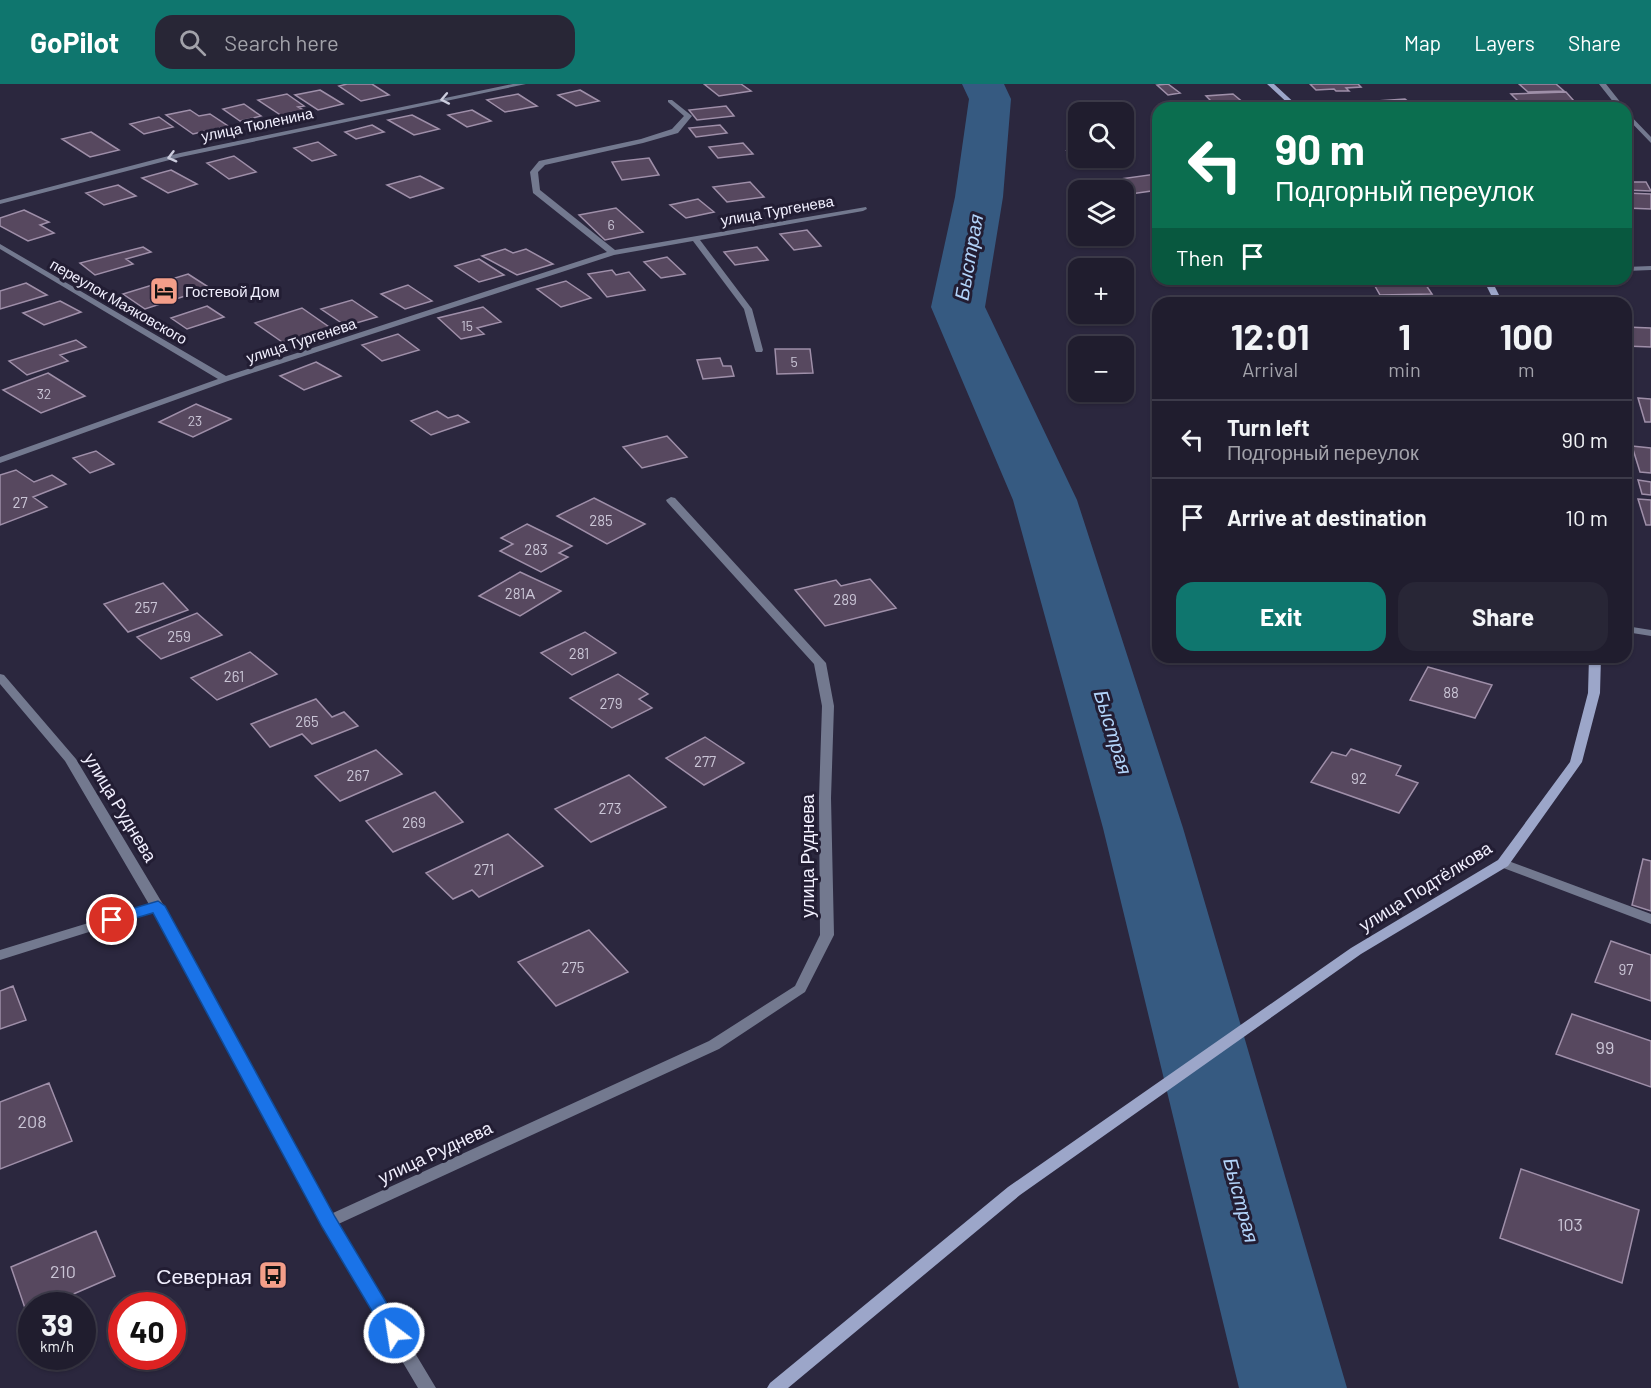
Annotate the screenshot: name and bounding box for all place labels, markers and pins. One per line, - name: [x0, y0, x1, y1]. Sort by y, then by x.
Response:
- hotel icon: Гостевой Дом: [148, 275, 180, 307]
- place label: Гостевой Дом: [185, 282, 280, 300]
- pin: [86, 894, 137, 945]
- bus stop icon: Северная: [257, 1259, 289, 1291]
- place label: Северная: [156, 1263, 252, 1288]

